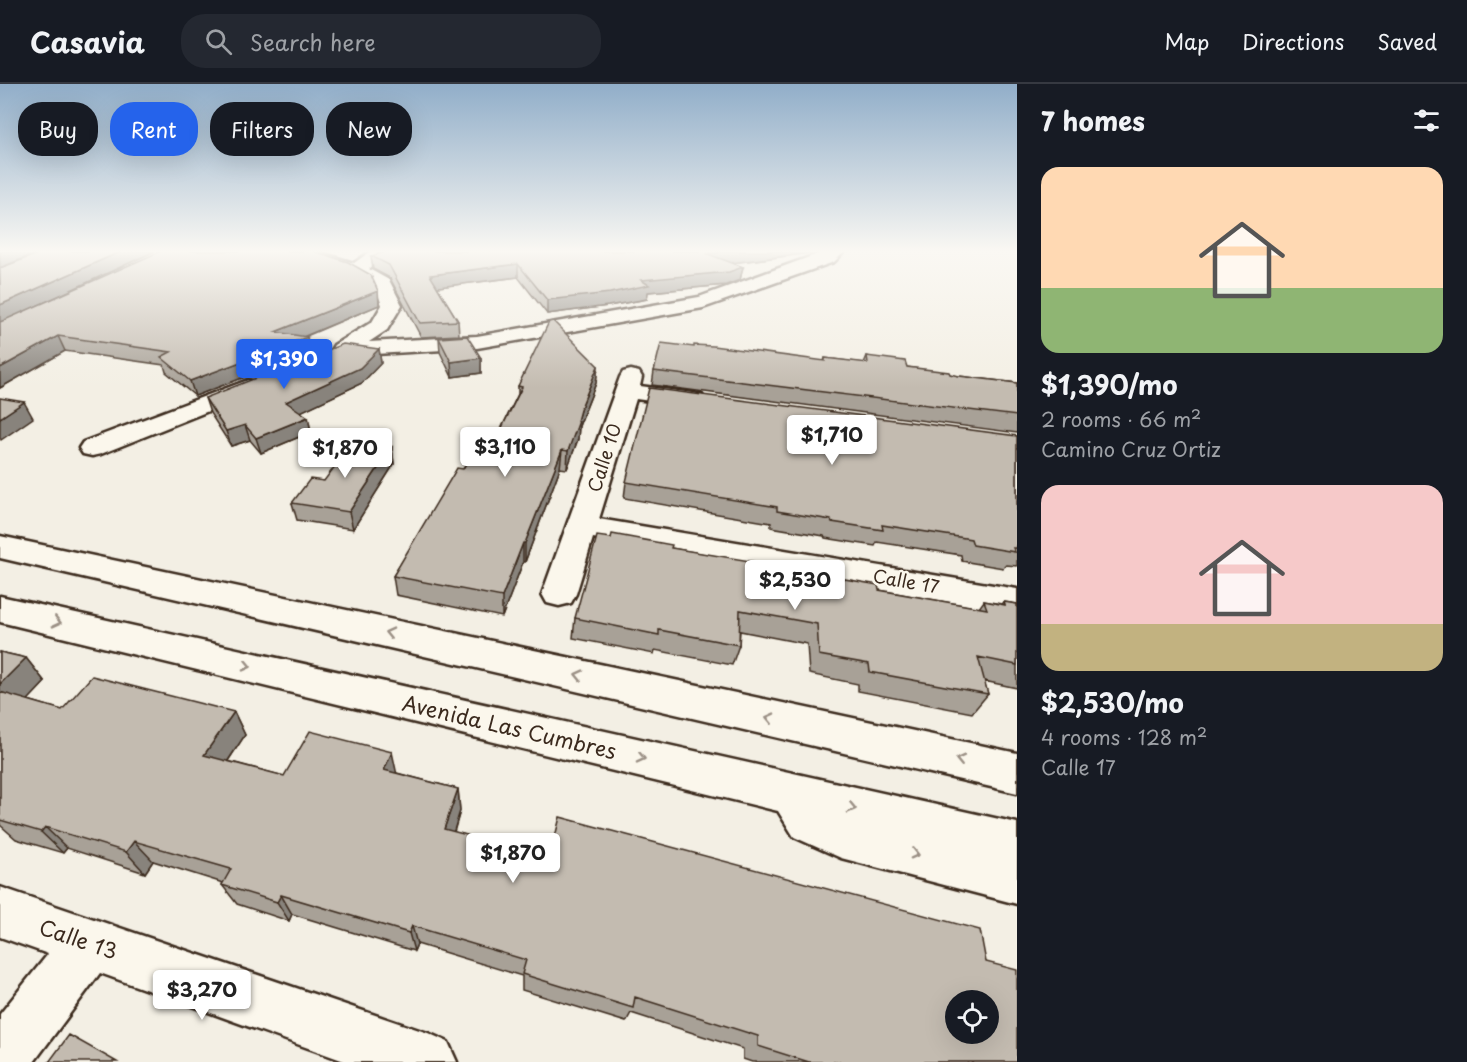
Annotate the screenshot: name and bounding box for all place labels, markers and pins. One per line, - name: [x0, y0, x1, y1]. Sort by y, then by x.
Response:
- pin: $1,390: [235, 339, 333, 390]
- pin: $1,710: [783, 415, 881, 466]
- pin: $3,110: [456, 427, 554, 478]
- pin: $1,870: [296, 428, 394, 479]
- pin: $2,530: [746, 560, 844, 611]
- pin: $1,870: [464, 833, 562, 884]
- pin: $3,270: [153, 970, 251, 1021]

